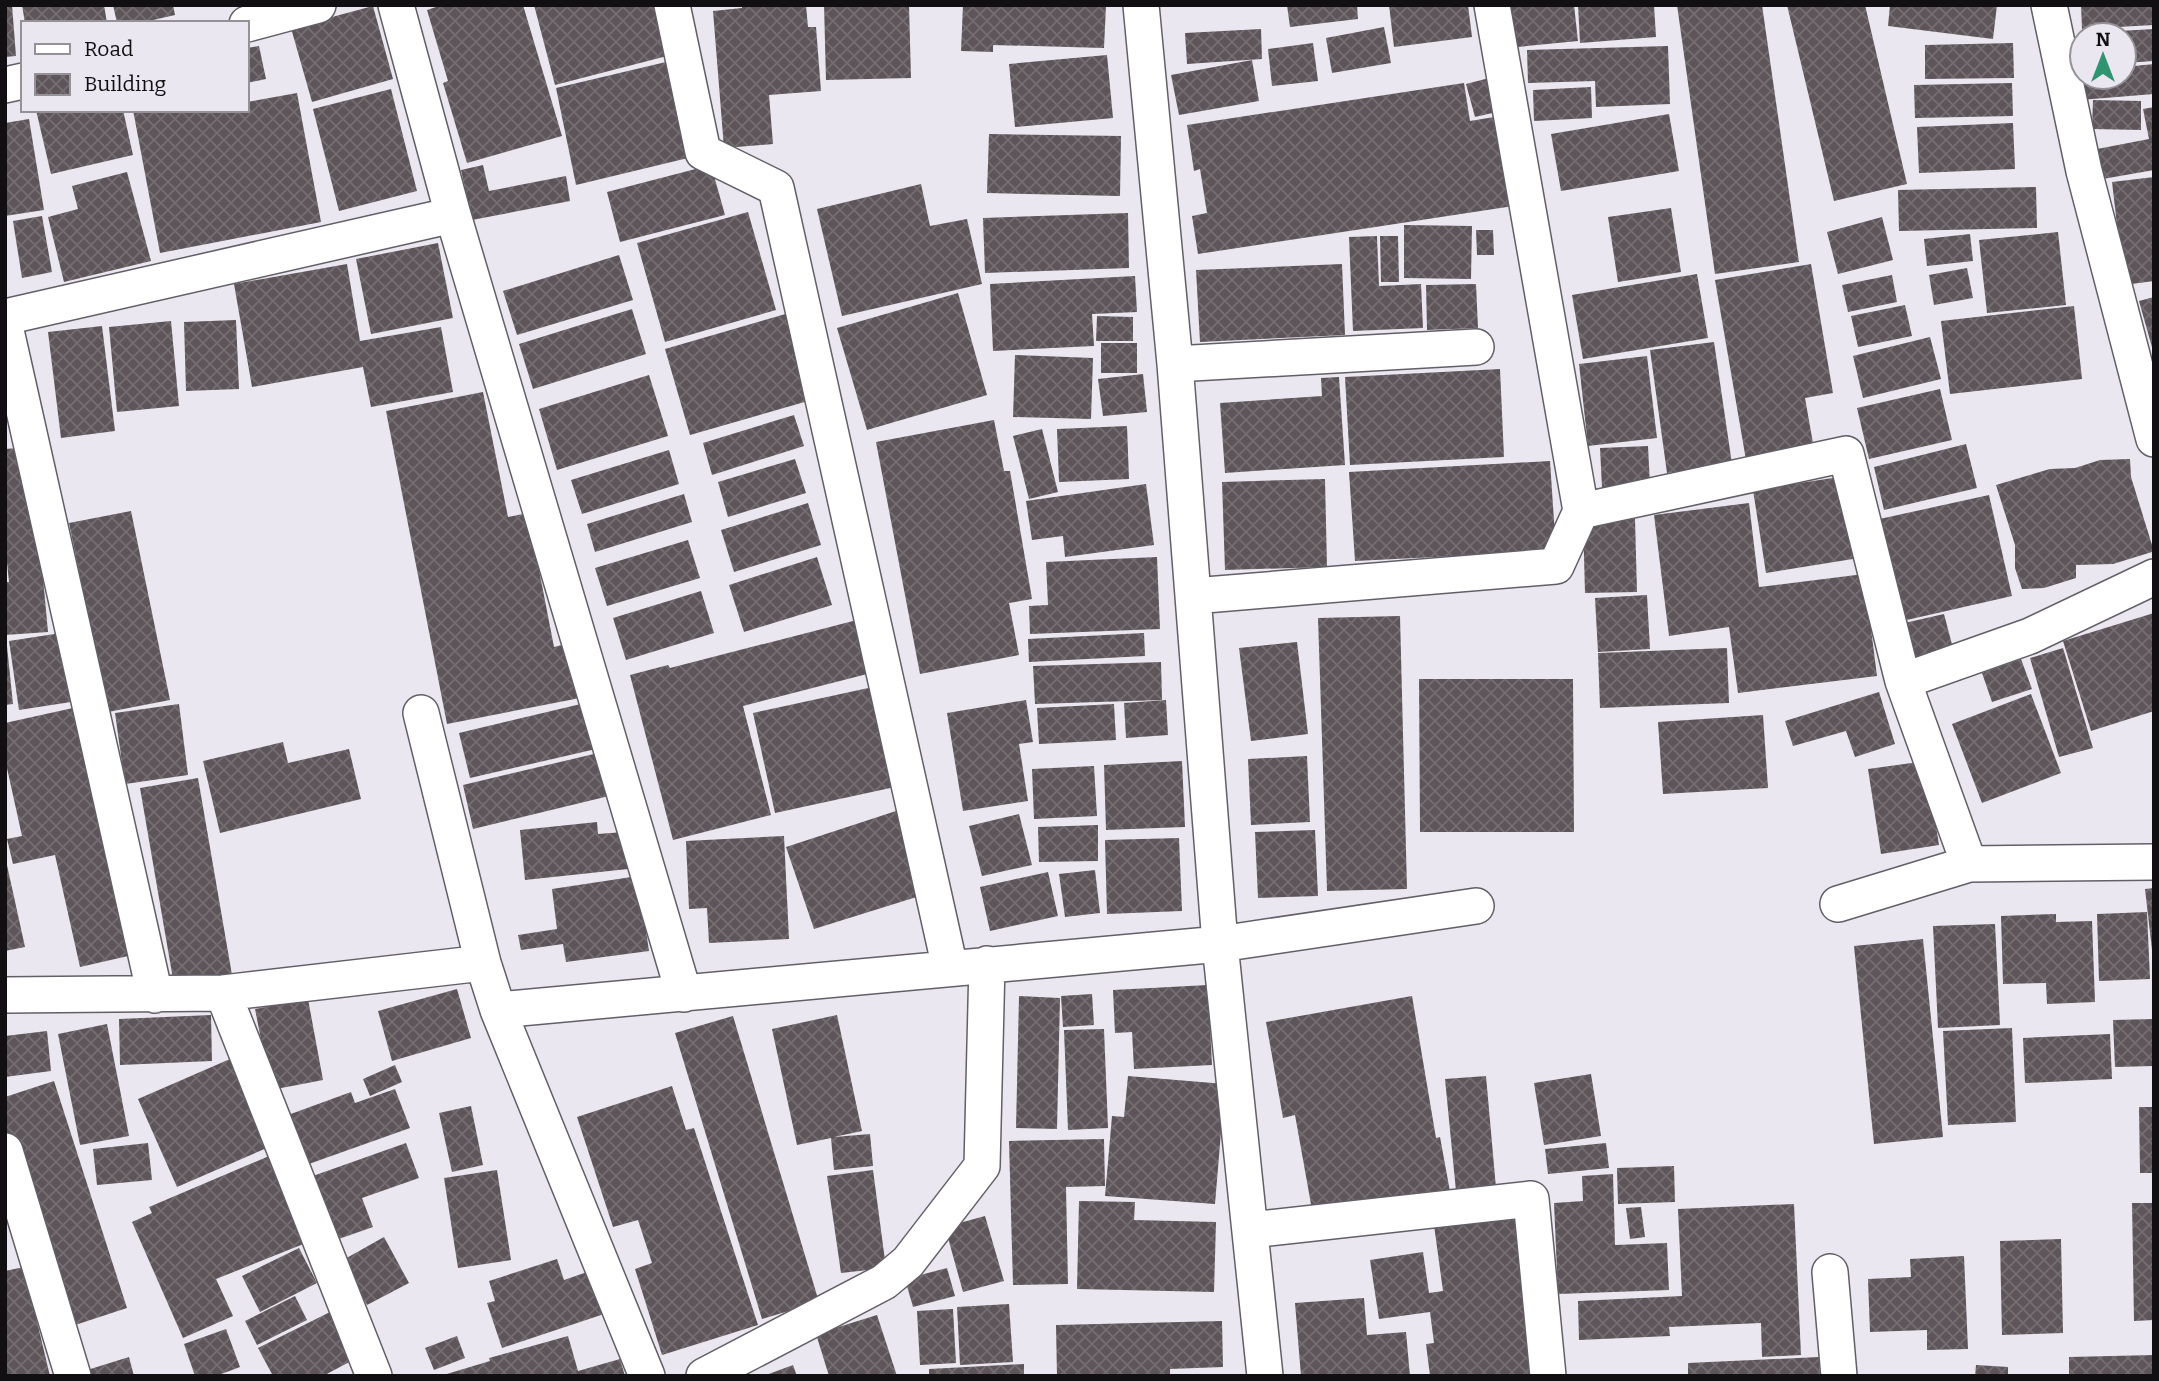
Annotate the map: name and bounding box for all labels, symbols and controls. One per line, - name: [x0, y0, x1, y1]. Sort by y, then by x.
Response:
- legend: [21, 21, 248, 112]
- north arrow: [2068, 21, 2138, 91]
- text: N: [2096, 28, 2111, 51]
- text: Road: [84, 36, 133, 62]
- text: Building: [84, 71, 167, 97]

